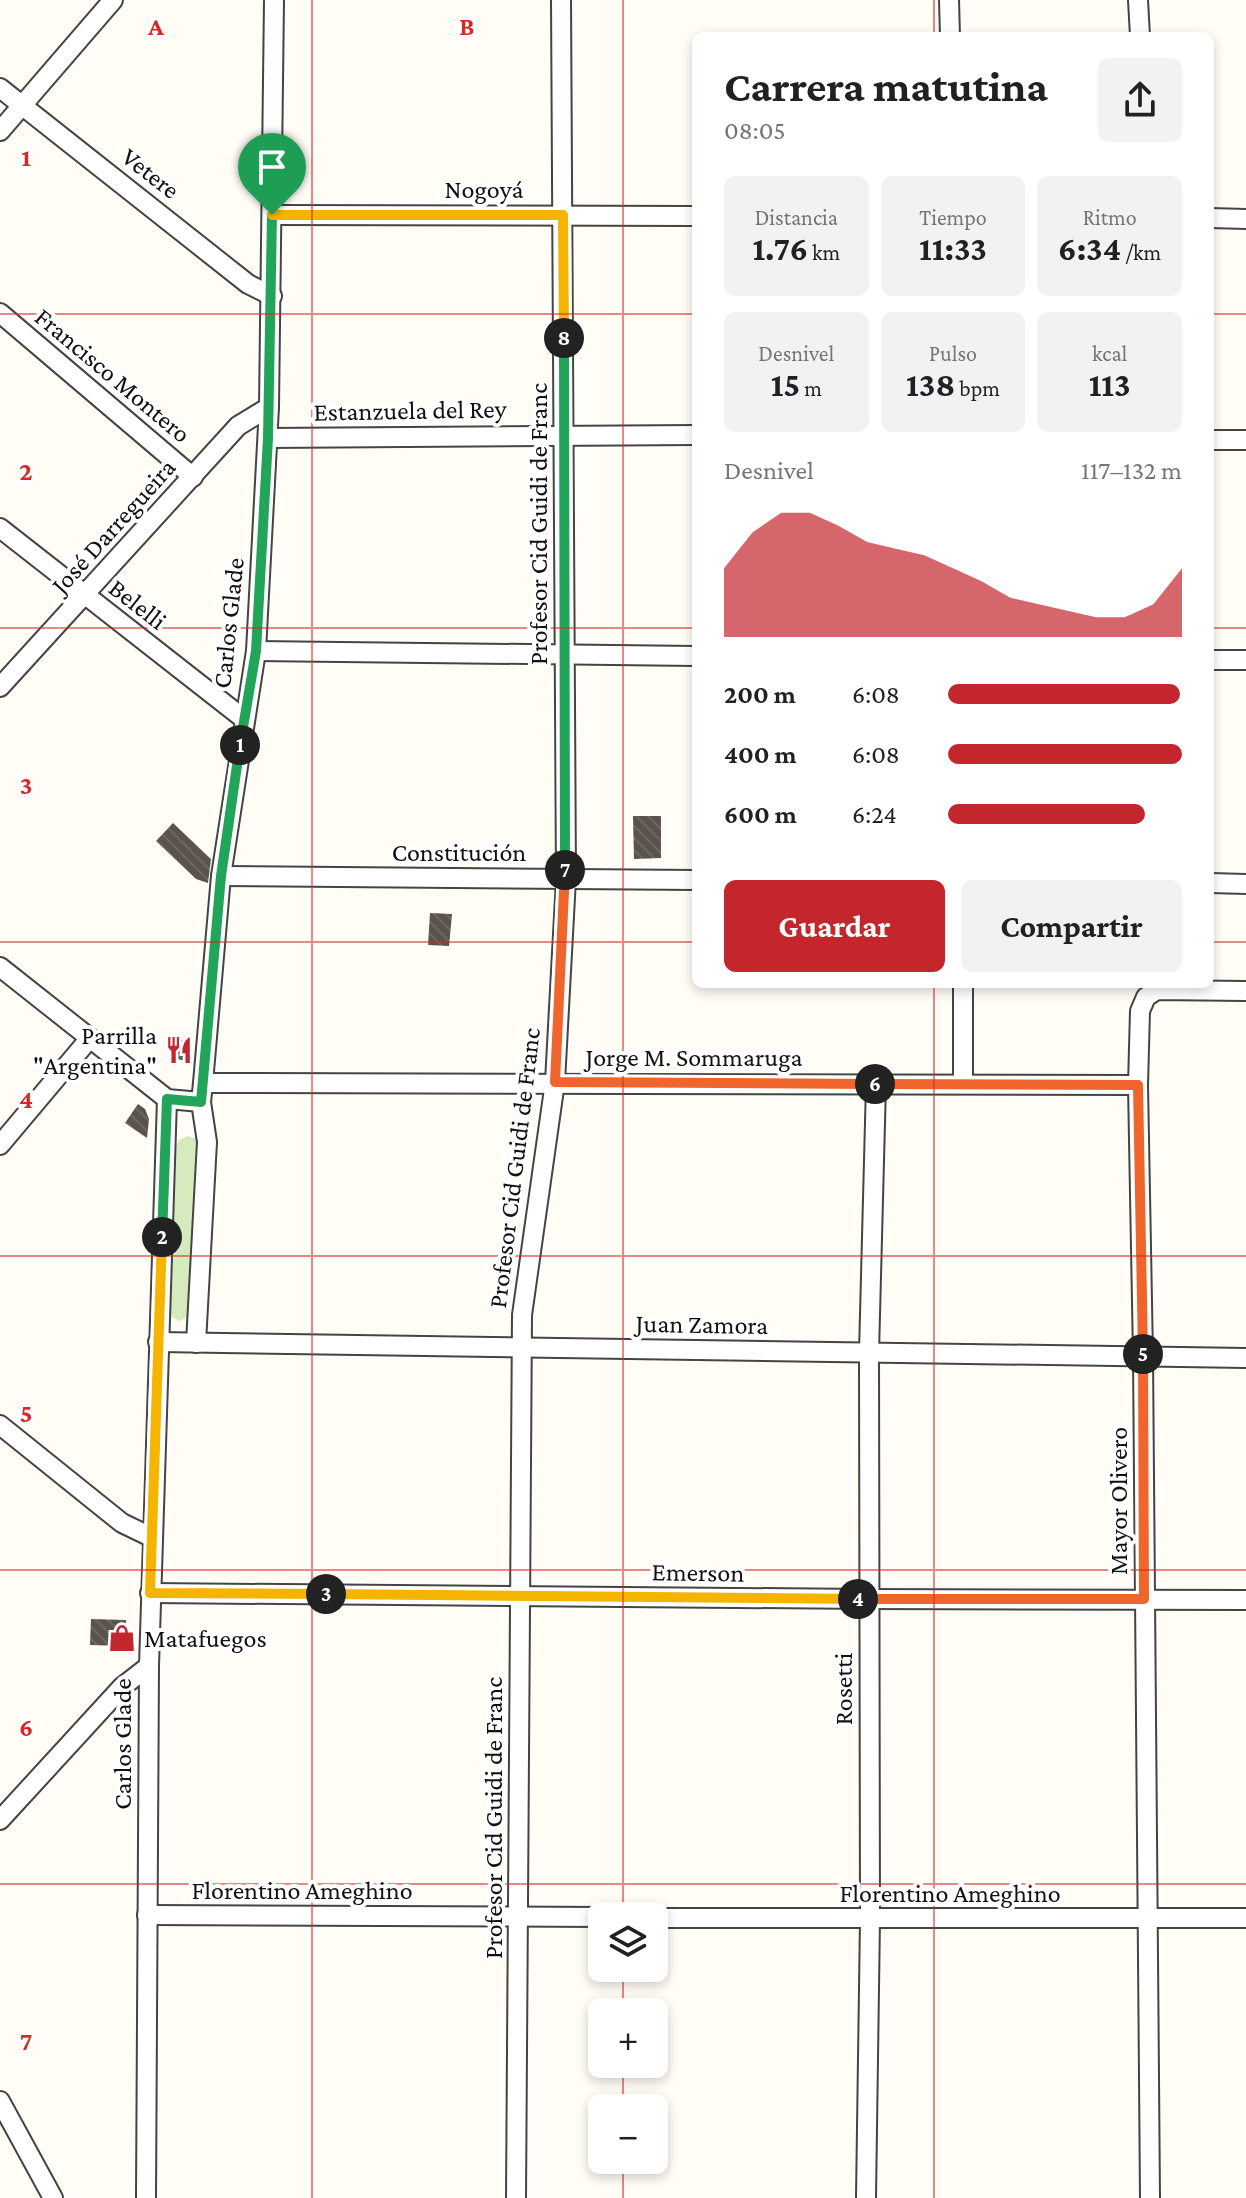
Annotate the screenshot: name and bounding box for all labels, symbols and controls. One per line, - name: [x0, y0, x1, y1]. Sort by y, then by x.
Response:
- text: A: [147, 12, 164, 41]
- text: B: [459, 12, 475, 41]
- button: share: [1098, 58, 1182, 142]
- text: Carrera matutina: [724, 62, 1048, 110]
- text: 08:05: [724, 116, 786, 145]
- pin: [238, 133, 306, 215]
- street label: Vetere: [116, 142, 185, 205]
- text: 1: [21, 143, 31, 172]
- icon: arrive: [250, 145, 294, 189]
- street label: Nogoyá: [445, 175, 523, 204]
- text: Distancia: [755, 205, 838, 230]
- text: Tiempo: [919, 205, 987, 230]
- text: Ritmo: [1083, 205, 1137, 230]
- text: 1.76: [752, 230, 808, 267]
- text: 11:33: [919, 230, 987, 267]
- text: 6:34: [1058, 230, 1121, 267]
- text: km: [808, 240, 840, 265]
- text: /km: [1121, 240, 1161, 265]
- street label: Francisco Montero: [29, 302, 196, 449]
- pin: 8: [544, 318, 584, 358]
- text: 8: [558, 325, 570, 350]
- text: Desnivel: [758, 341, 834, 366]
- text: Pulso: [929, 341, 977, 366]
- text: kcal: [1092, 341, 1127, 366]
- text: 15: [771, 366, 800, 403]
- text: 138: [906, 366, 955, 403]
- text: 113: [1089, 366, 1131, 403]
- text: m: [800, 376, 822, 401]
- text: bpm: [955, 376, 1000, 401]
- street label: Profesor Cid Guidi de Franc: [524, 383, 553, 665]
- street label: Estanzuela del Rey: [313, 394, 508, 427]
- street label: José Darregueira: [44, 453, 181, 601]
- text: Desnivel: [724, 456, 814, 485]
- text: 117–132 m: [1081, 456, 1182, 485]
- text: 2: [19, 457, 33, 486]
- street label: Carlos Glade: [207, 556, 250, 690]
- street label: Belelli: [103, 573, 172, 636]
- text: 200 m: [724, 680, 796, 709]
- text: 6:08: [852, 680, 900, 709]
- pin: 1: [220, 725, 260, 765]
- text: 1: [236, 732, 244, 757]
- text: 400 m: [724, 740, 797, 769]
- text: 6:08: [852, 740, 900, 769]
- text: 3: [20, 771, 32, 800]
- text: 600 m: [724, 800, 797, 829]
- text: 6:24: [852, 800, 897, 829]
- street label: Constitución: [392, 838, 526, 867]
- pin: 7: [545, 850, 585, 890]
- text: 7: [560, 857, 570, 882]
- button: Guardar: [724, 880, 945, 972]
- button: Compartir: [961, 880, 1182, 972]
- place label: Parrilla "Argentina": [33, 1021, 157, 1080]
- street label: Profesor Cid Guidi de Franc: [483, 1026, 546, 1310]
- restaurant icon: Parrilla "Argentina": [164, 1035, 194, 1065]
- street label: Jorge M. Sommaruga: [584, 1043, 802, 1072]
- pin: 6: [855, 1064, 895, 1104]
- text: 6: [869, 1071, 881, 1096]
- text: 4: [19, 1085, 33, 1114]
- pin: 2: [142, 1217, 182, 1257]
- text: 2: [156, 1224, 168, 1249]
- street label: Juan Zamora: [633, 1309, 769, 1340]
- pin: 5: [1123, 1334, 1163, 1374]
- text: 5: [1138, 1341, 1148, 1366]
- text: 5: [20, 1399, 32, 1428]
- street label: Mayor Olivero: [1104, 1427, 1133, 1575]
- street label: Emerson: [651, 1557, 745, 1588]
- pin: 3: [306, 1574, 346, 1614]
- pin: 4: [838, 1579, 878, 1619]
- text: 3: [321, 1581, 331, 1606]
- text: 4: [852, 1586, 864, 1611]
- shop icon: Matafuegos: [107, 1623, 137, 1653]
- place label: Matafuegos: [144, 1624, 267, 1653]
- street label: Rosetti: [829, 1652, 858, 1725]
- street label: Profesor Cid Guidi de Franc: [479, 1677, 508, 1959]
- street label: Carlos Glade: [108, 1678, 137, 1810]
- text: 6: [19, 1713, 33, 1742]
- street label: Florentino Ameghino: [191, 1876, 413, 1905]
- street label: Florentino Ameghino: [839, 1879, 1061, 1908]
- map controls: [588, 1902, 668, 2174]
- button: layers: [588, 1902, 668, 1982]
- button: +: [588, 1998, 668, 2078]
- text: 7: [20, 2027, 32, 2056]
- button: −: [588, 2094, 668, 2174]

